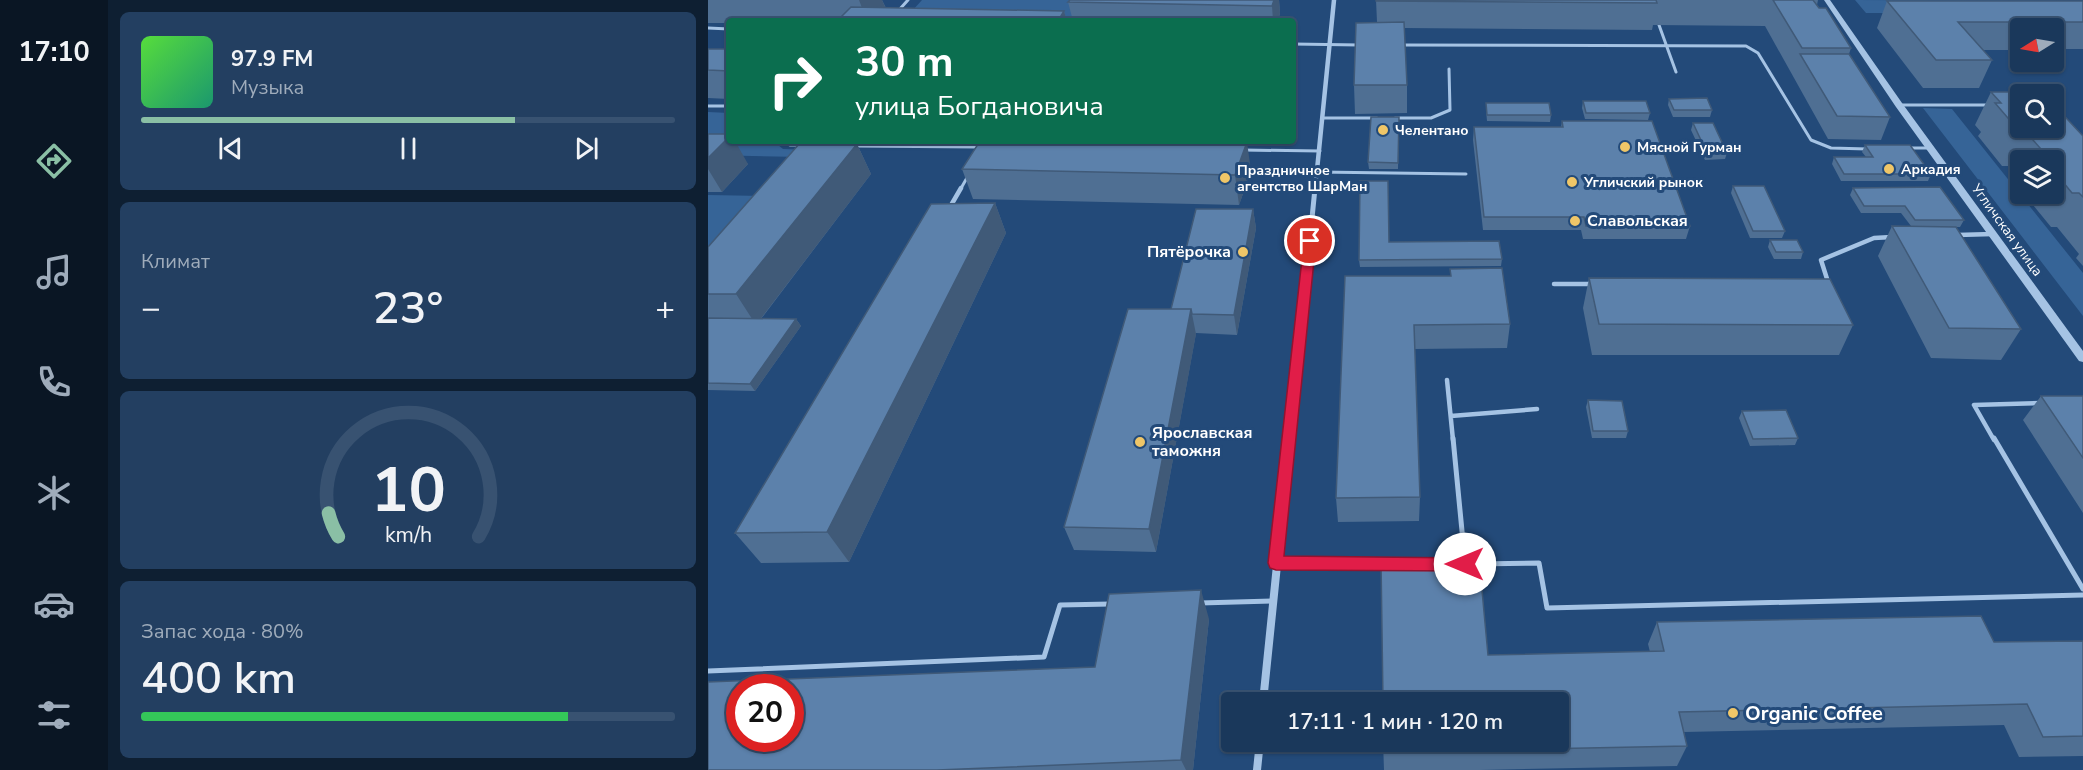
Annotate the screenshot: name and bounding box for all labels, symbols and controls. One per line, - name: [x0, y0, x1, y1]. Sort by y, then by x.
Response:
- north arrow: [2010, 18, 2064, 72]
- map controls: [2010, 18, 2064, 204]
- text: 17:10: [18, 34, 90, 71]
- text: 30 m: [855, 34, 954, 91]
- icon: right: [756, 42, 834, 120]
- text: 97.9 FM: [231, 44, 313, 74]
- text: Музыка: [231, 74, 304, 101]
- button: search: [2010, 84, 2064, 138]
- text: улица Богдановича: [855, 88, 1104, 125]
- place label: Челентано: [1395, 121, 1468, 140]
- marker: Челентано: [1376, 123, 1390, 137]
- icon: previous: [214, 132, 247, 165]
- icon: pause: [392, 132, 425, 165]
- icon: next: [570, 132, 603, 165]
- place label: Мясной Гурман: [1637, 138, 1742, 157]
- icon: directions: [33, 140, 75, 182]
- marker: Мясной Гурман: [1618, 140, 1632, 154]
- button: layers: [2010, 150, 2064, 204]
- place label: Аркадия: [1901, 160, 1961, 179]
- place label: Праздничное агентство ШарМан: [1237, 161, 1367, 196]
- marker: Аркадия: [1882, 162, 1896, 176]
- marker: Праздничное агентство ШарМан: [1218, 171, 1232, 185]
- place label: Угличский рынок: [1583, 173, 1703, 192]
- marker: Угличский рынок: [1565, 175, 1579, 189]
- street label: Угличская улица: [1966, 179, 2047, 280]
- place label: Славольская: [1587, 210, 1688, 232]
- marker: Славольская: [1568, 214, 1582, 228]
- pin: [1284, 215, 1335, 266]
- icon: arrive: [1293, 224, 1326, 257]
- place label: Пятёрочка: [1147, 241, 1231, 263]
- marker: Пятёрочка: [1236, 245, 1250, 259]
- text: Климат: [141, 248, 210, 275]
- icon: music: [33, 251, 75, 293]
- text: 23°: [373, 278, 443, 339]
- text: −: [141, 286, 161, 331]
- text: +: [655, 286, 675, 331]
- icon: phone: [33, 361, 75, 403]
- place label: Ярославская таможня: [1152, 422, 1252, 462]
- marker: Ярославская таможня: [1133, 435, 1147, 449]
- text: 10: [371, 448, 445, 533]
- icon: climate: [33, 472, 75, 514]
- text: km/h: [384, 520, 432, 550]
- position arrow: [1433, 532, 1497, 596]
- icon: car: [33, 583, 75, 625]
- text: Запас хода · 80%: [141, 618, 304, 645]
- text: 400 km: [141, 648, 296, 709]
- speed limit sign: 20: [726, 674, 804, 752]
- icon: filters: [33, 694, 75, 736]
- place label: Organic Coffee: [1745, 700, 1883, 727]
- marker: Organic Coffee: [1726, 706, 1740, 720]
- text: 17:11 · 1 мин · 120 m: [1287, 707, 1503, 737]

